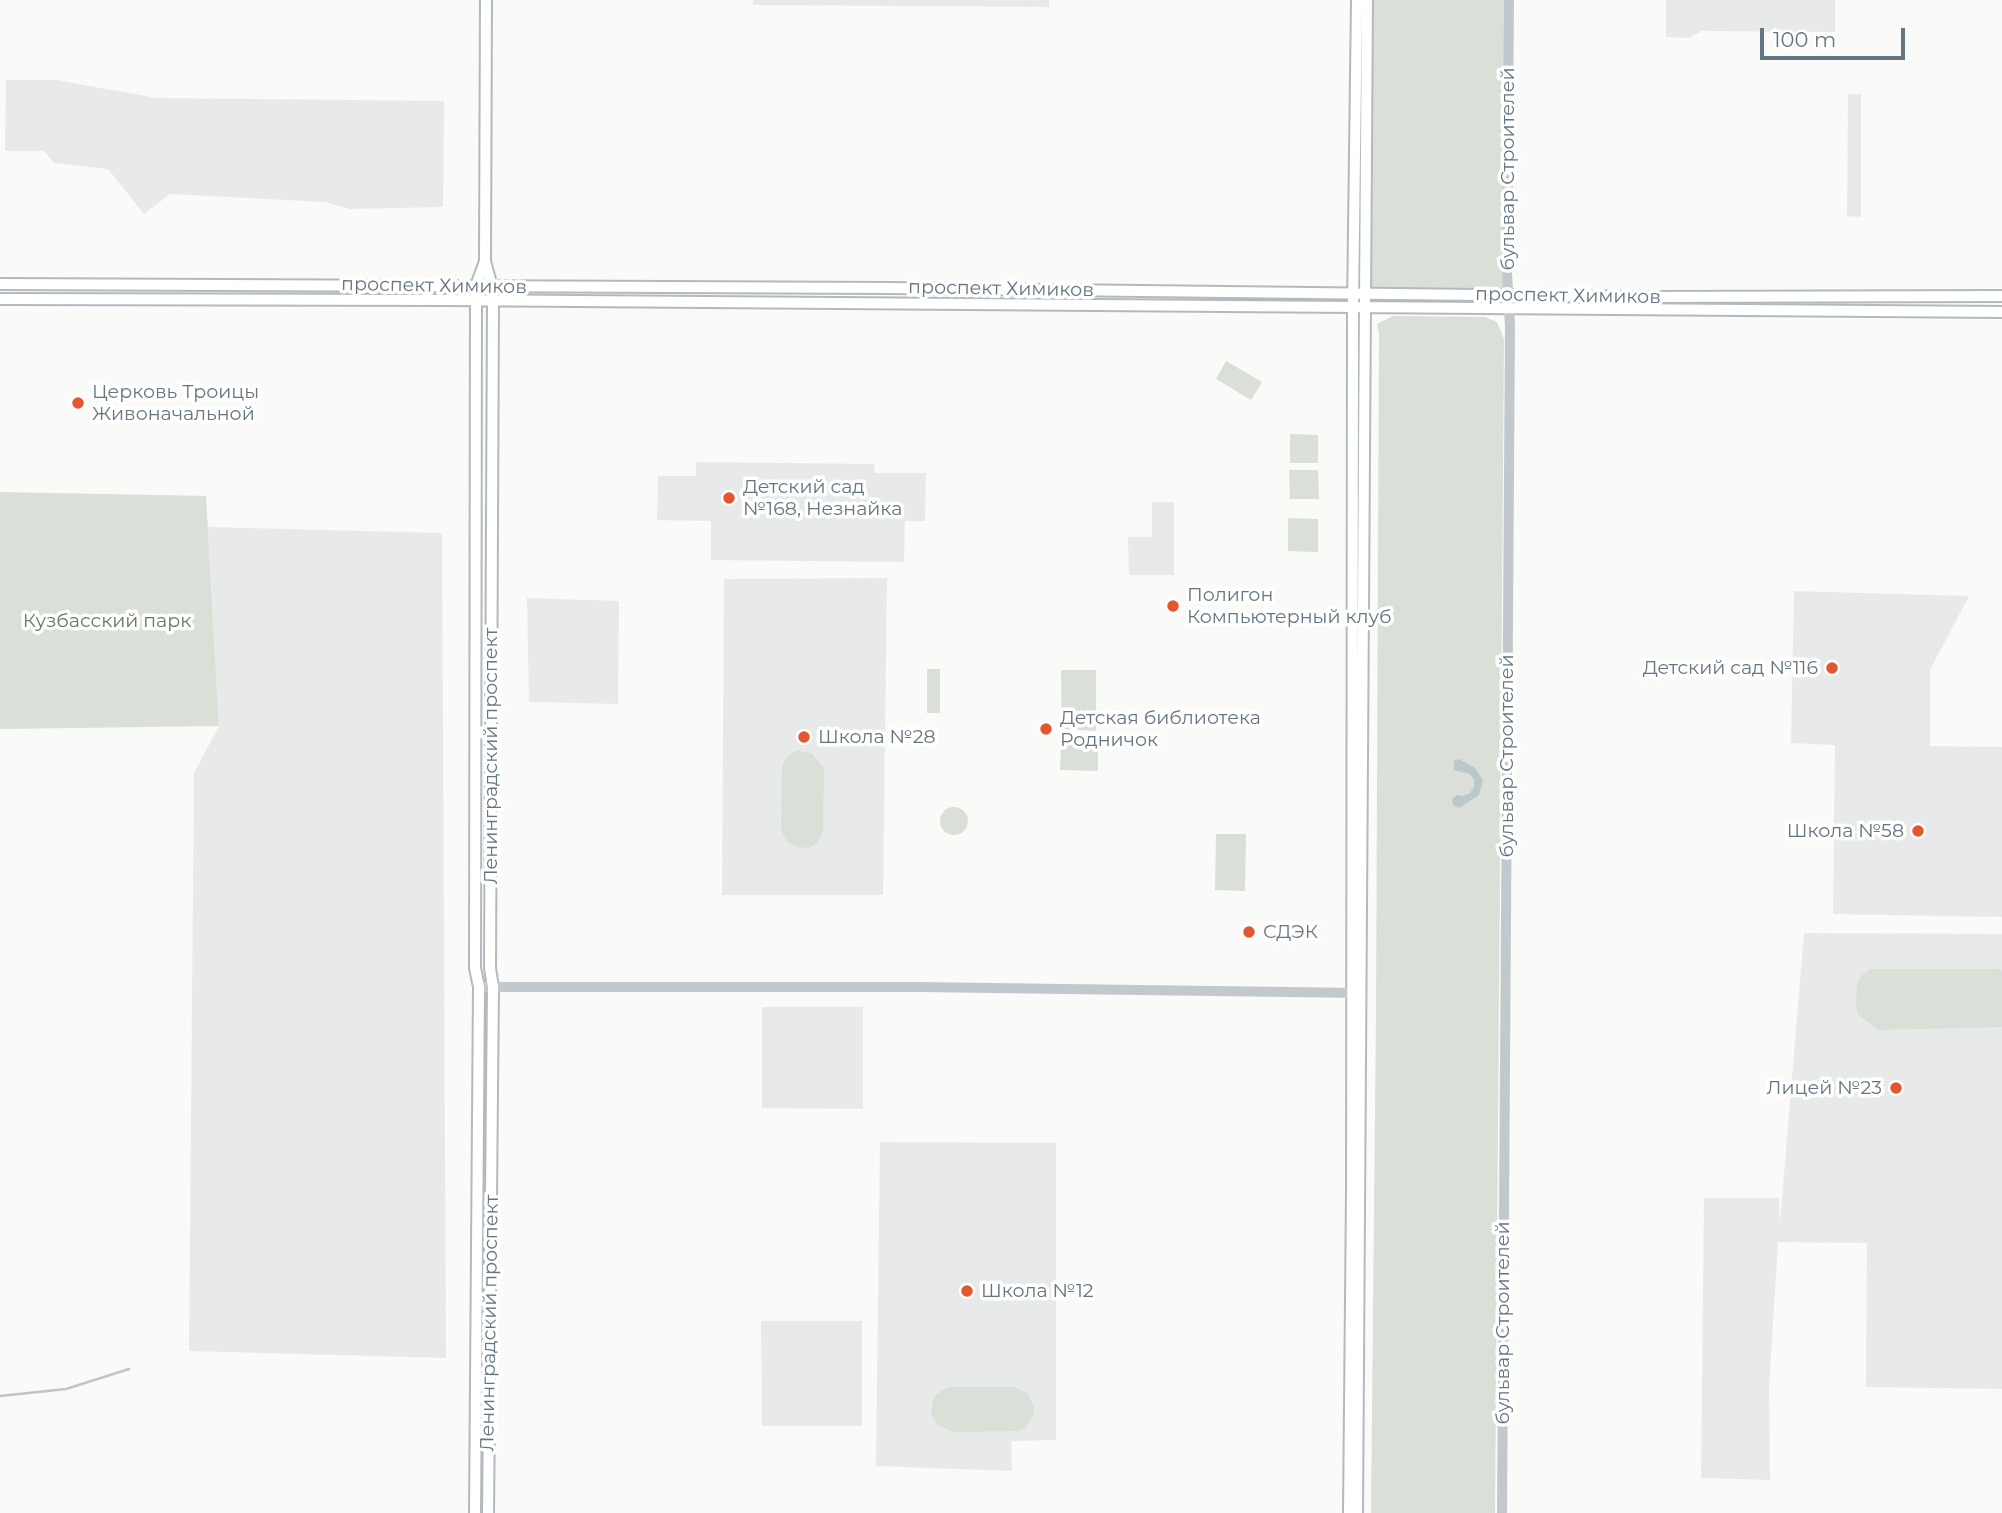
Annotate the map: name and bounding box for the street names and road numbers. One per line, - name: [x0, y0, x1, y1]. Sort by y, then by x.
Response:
- street label: бульвар Строителей: [1497, 67, 1519, 271]
- street label: проспект Химиков: [341, 273, 527, 299]
- street label: проспект Химиков: [908, 276, 1094, 302]
- street label: проспект Химиков: [1475, 283, 1661, 309]
- street label: Ленинградский проспект: [480, 628, 502, 884]
- street label: бульвар Строителей: [1496, 654, 1518, 858]
- street label: Ленинградский проспект: [476, 1194, 504, 1452]
- street label: бульвар Строителей: [1492, 1221, 1514, 1425]

